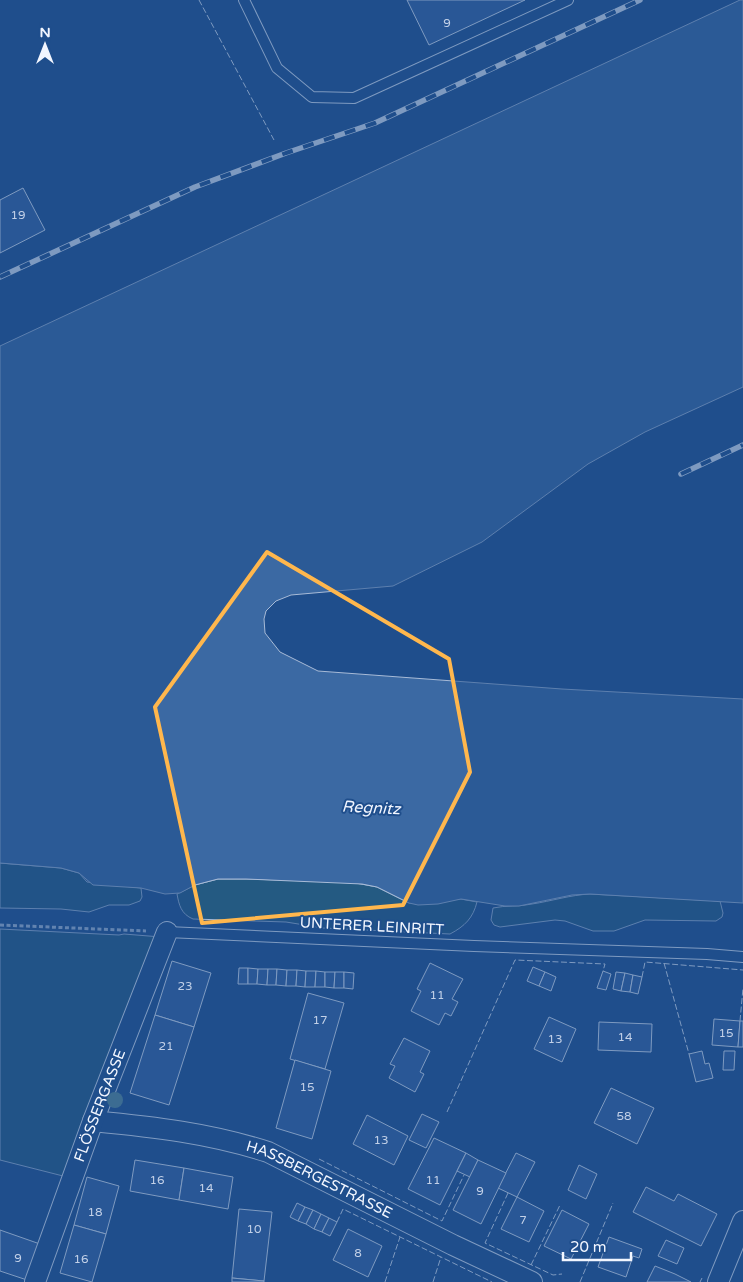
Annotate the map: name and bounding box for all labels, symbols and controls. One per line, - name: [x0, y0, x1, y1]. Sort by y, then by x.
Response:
- house number: 9: [443, 16, 451, 30]
- north arrow: [20, 20, 70, 70]
- text: N: [39, 24, 51, 41]
- house number: 19: [10, 208, 26, 222]
- water label: Regnitz: [341, 796, 403, 820]
- street label: UNTERER LEINRITT: [299, 913, 445, 939]
- house number: 23: [177, 979, 193, 993]
- house number: 11: [429, 988, 445, 1002]
- house number: 17: [312, 1013, 328, 1027]
- house number: 15: [718, 1026, 734, 1040]
- house number: 14: [617, 1030, 633, 1044]
- house number: 13: [547, 1032, 563, 1046]
- house number: 21: [158, 1039, 174, 1053]
- street label: FLÖSSERGASSE: [70, 1046, 129, 1164]
- house number: 15: [299, 1080, 315, 1094]
- house number: 58: [616, 1109, 632, 1123]
- house number: 13: [373, 1133, 389, 1147]
- street label: HASSBERGESTRASSE: [244, 1137, 395, 1222]
- house number: 16: [149, 1173, 165, 1187]
- house number: 11: [425, 1173, 441, 1187]
- house number: 14: [198, 1181, 214, 1195]
- house number: 9: [476, 1184, 484, 1198]
- house number: 18: [87, 1205, 103, 1219]
- house number: 7: [519, 1213, 527, 1227]
- house number: 10: [246, 1222, 262, 1236]
- scale bar: [563, 1230, 630, 1262]
- text: 20 m: [570, 1238, 607, 1256]
- house number: 8: [354, 1246, 362, 1260]
- house number: 9: [14, 1251, 22, 1265]
- house number: 16: [73, 1252, 89, 1266]

